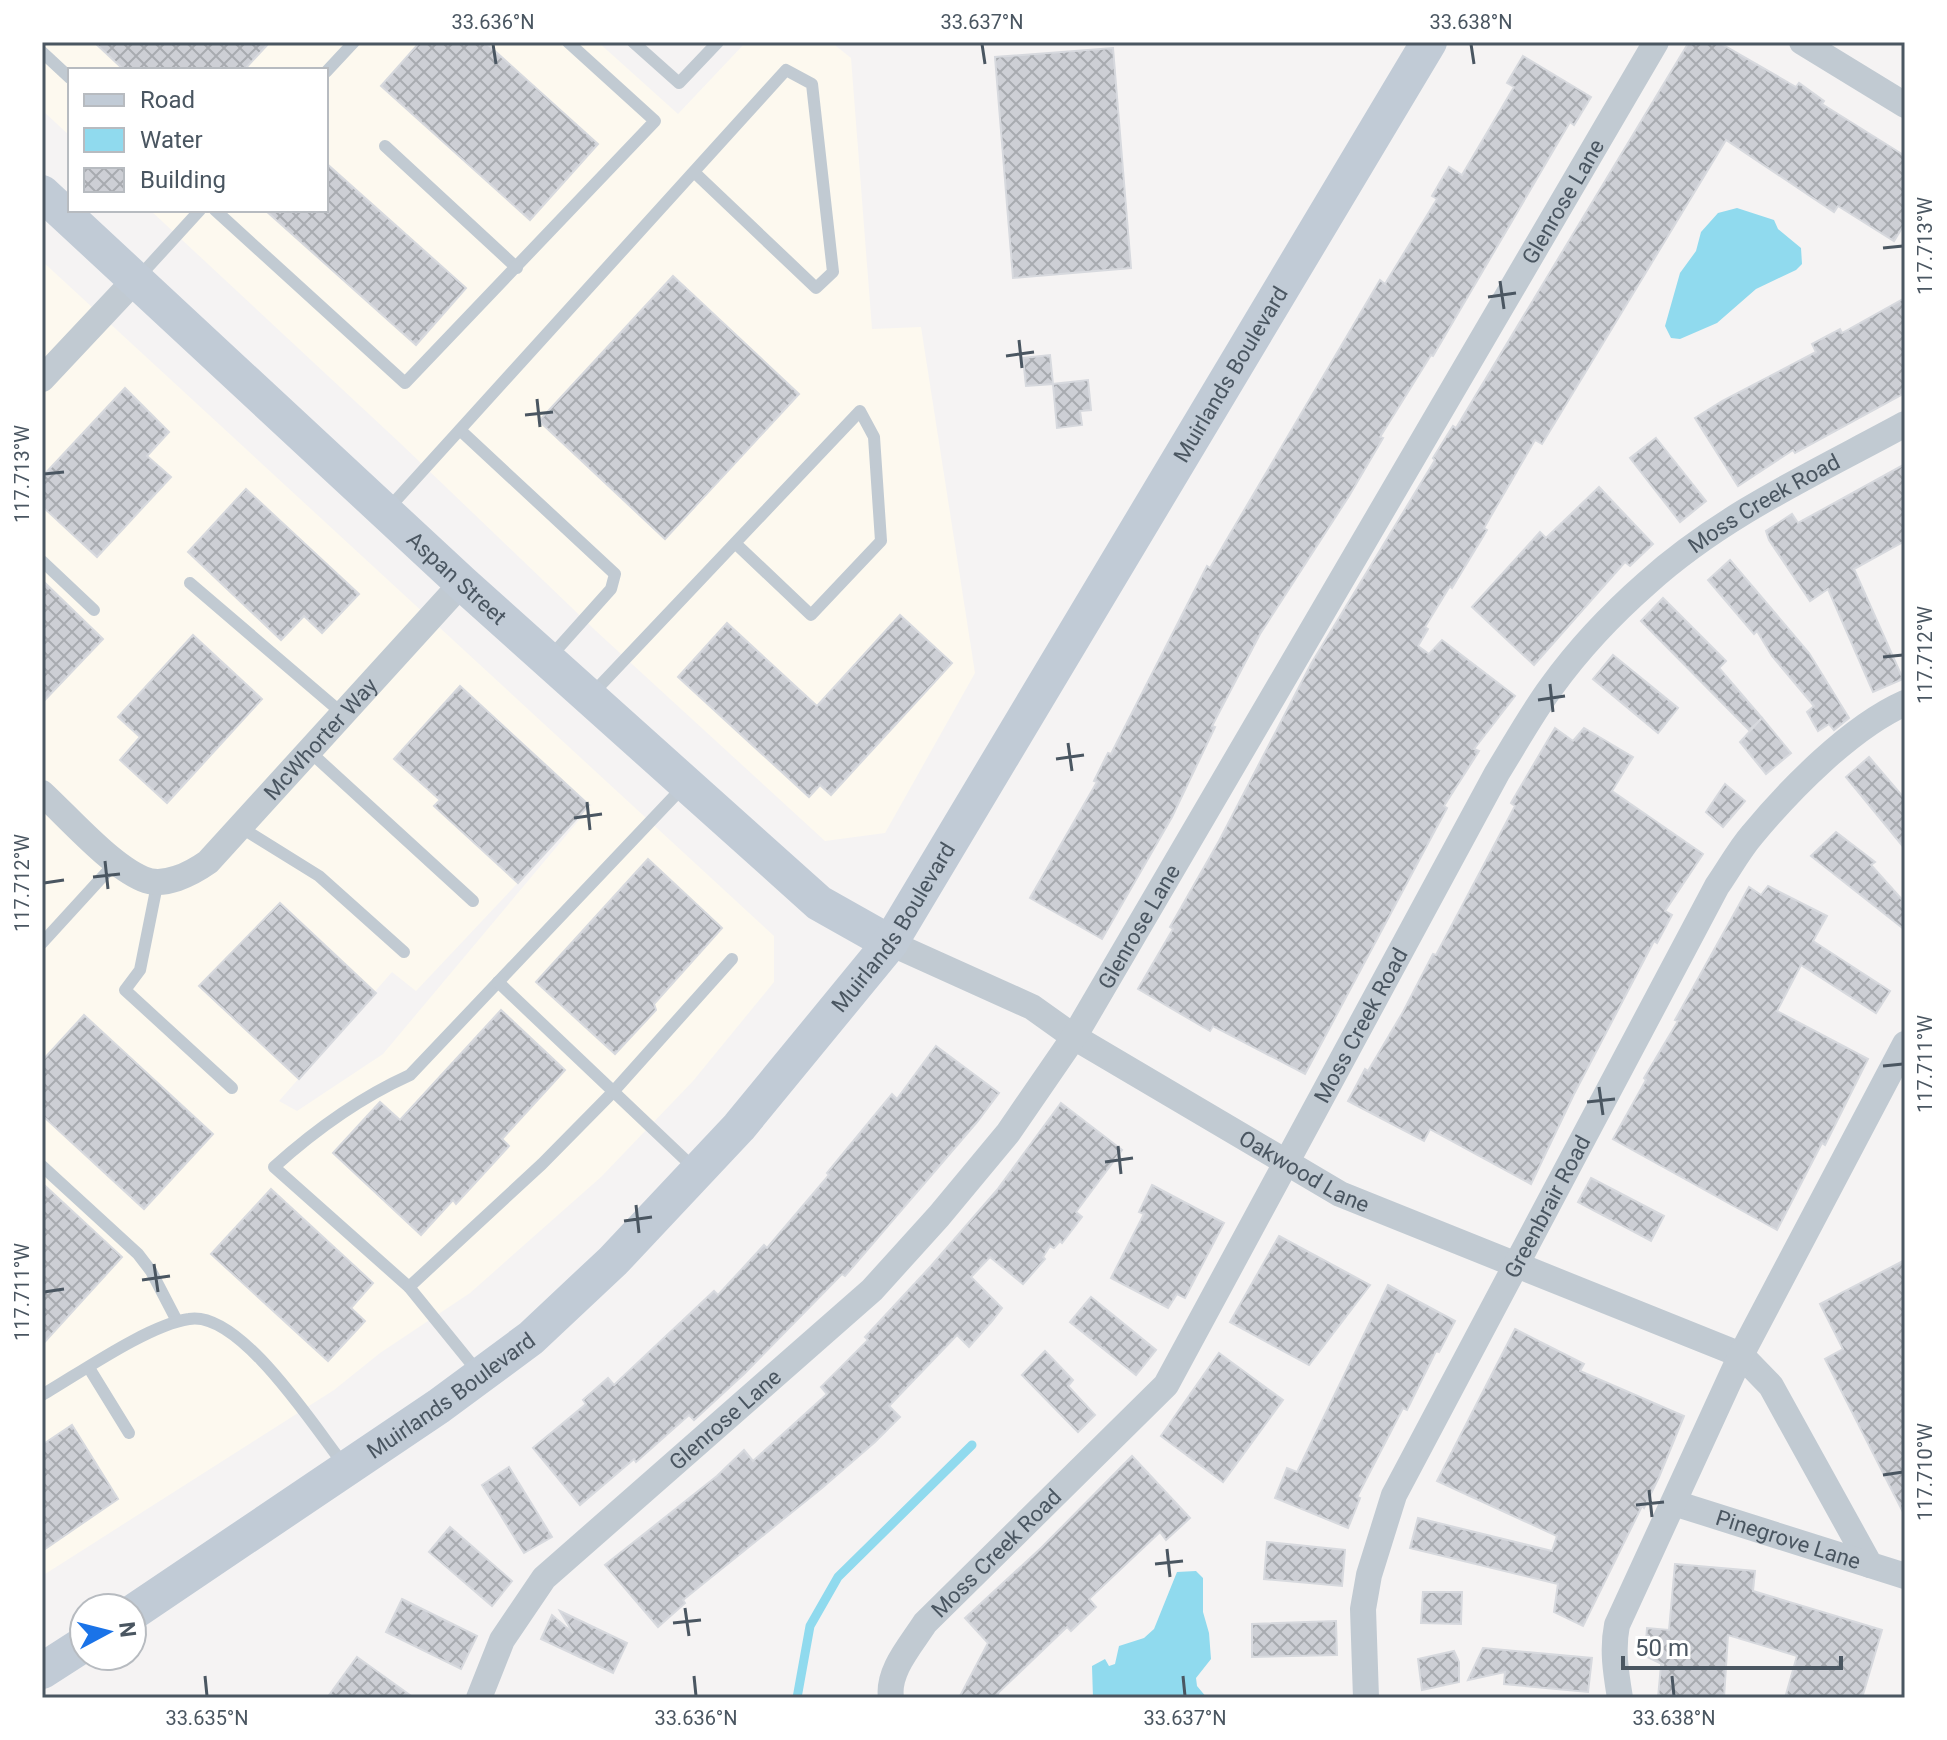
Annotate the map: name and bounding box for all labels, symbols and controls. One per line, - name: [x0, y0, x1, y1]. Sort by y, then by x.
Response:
- text: 33.636°N: [451, 10, 535, 34]
- text: 33.637°N: [940, 10, 1024, 34]
- text: 33.638°N: [1429, 10, 1513, 34]
- legend: [68, 68, 328, 212]
- text: Road: [140, 86, 195, 114]
- text: Water: [140, 126, 203, 154]
- street label: Glenrose Lane: [1517, 135, 1609, 269]
- text: Building: [140, 166, 226, 194]
- text: 117.713°W: [1913, 197, 1937, 295]
- street label: Muirlands Boulevard: [1169, 282, 1293, 467]
- text: 117.713°W: [10, 425, 34, 523]
- street label: Moss Creek Road: [1683, 449, 1844, 558]
- street label: Aspan Street: [402, 527, 512, 630]
- text: 117.712°W: [1913, 606, 1937, 704]
- street label: McWhorter Way: [259, 672, 383, 805]
- text: 117.712°W: [10, 834, 34, 932]
- street label: Muirlands Boulevard: [827, 838, 960, 1017]
- street label: Glenrose Lane: [1093, 860, 1185, 994]
- street label: Moss Creek Road: [1309, 944, 1413, 1107]
- text: 117.711°W: [1913, 1015, 1937, 1113]
- street label: Oakwood Lane: [1234, 1125, 1373, 1217]
- street label: Greenbrair Road: [1499, 1131, 1596, 1282]
- text: 117.711°W: [10, 1243, 34, 1341]
- street label: Muirlands Boulevard: [362, 1327, 540, 1464]
- street label: Glenrose Lane: [664, 1364, 786, 1475]
- text: 117.710°W: [1913, 1423, 1937, 1521]
- street label: Moss Creek Road: [926, 1484, 1066, 1623]
- street label: Pinegrove Lane: [1713, 1505, 1864, 1574]
- north arrow: [68, 1592, 148, 1672]
- text: N: [114, 1620, 141, 1639]
- scale bar: [1623, 1620, 1841, 1670]
- text: 50 m: [1635, 1634, 1689, 1662]
- text: 33.635°N: [165, 1706, 249, 1730]
- text: 33.636°N: [654, 1706, 738, 1730]
- text: 33.637°N: [1143, 1706, 1227, 1730]
- text: 33.638°N: [1632, 1706, 1716, 1730]

